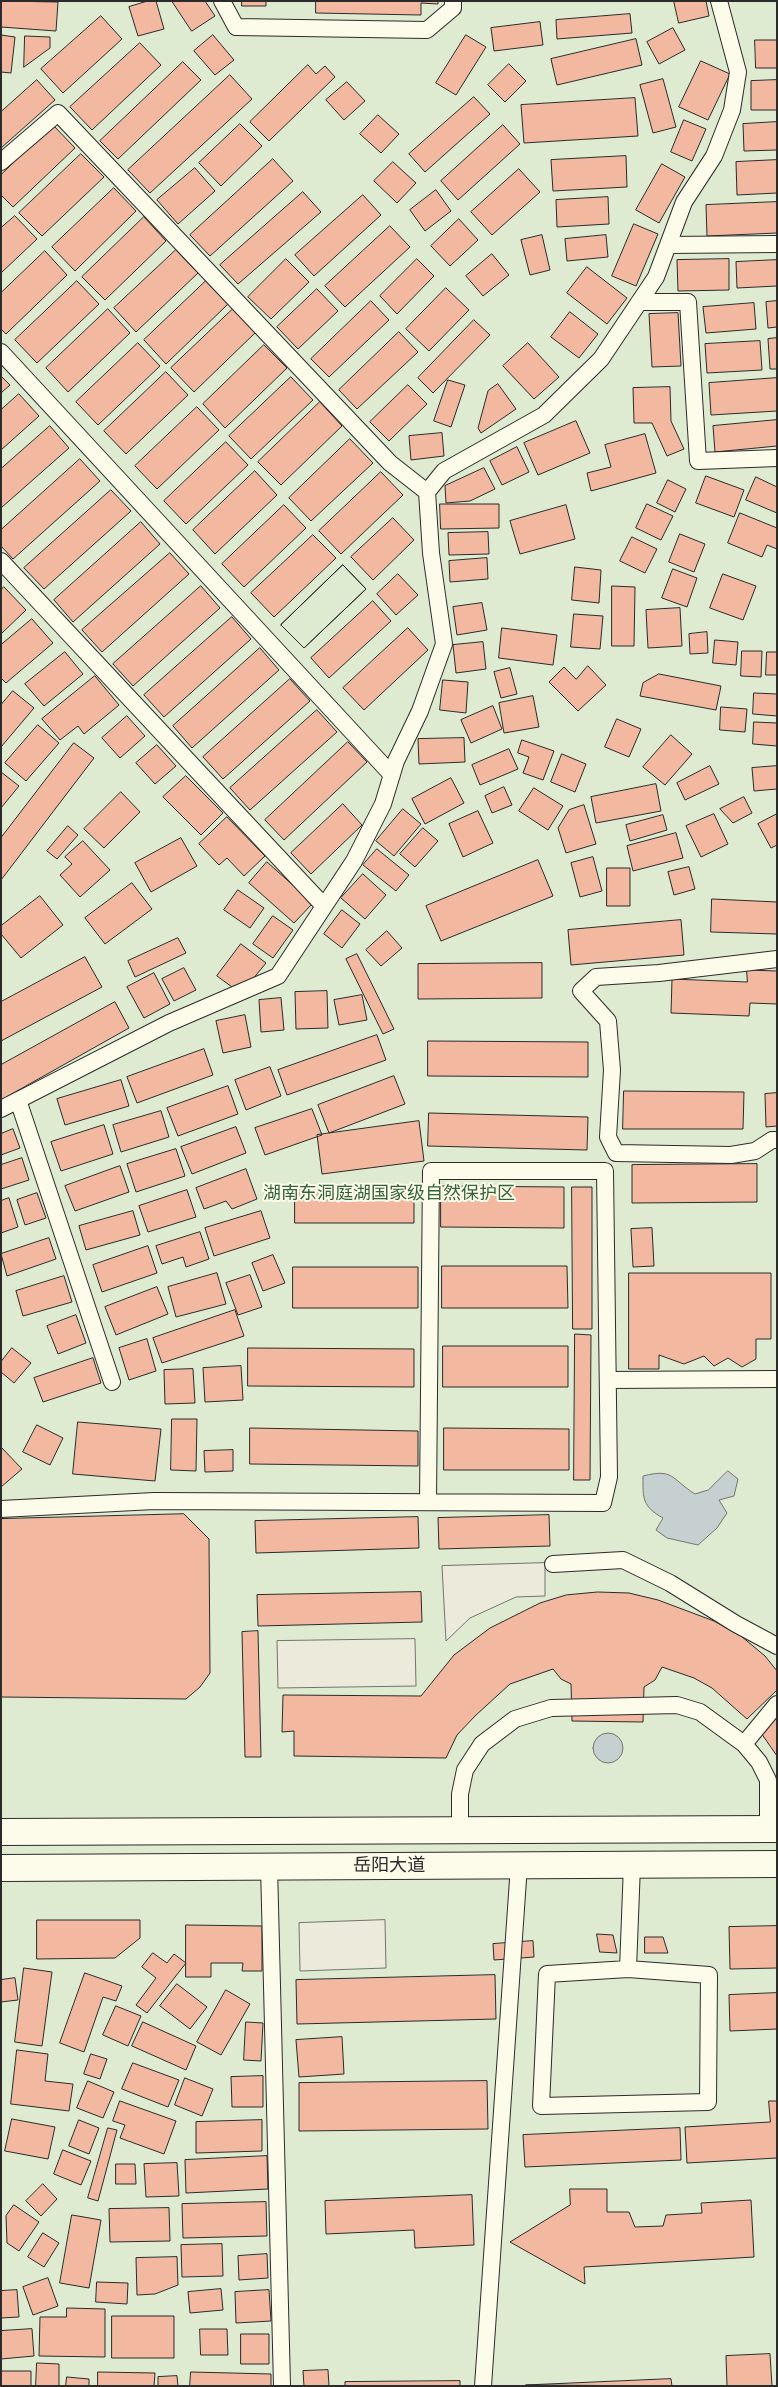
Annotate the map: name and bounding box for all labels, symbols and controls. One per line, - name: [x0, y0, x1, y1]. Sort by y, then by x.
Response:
- park label: 湖南东洞庭湖国家级自然保护区: [263, 1183, 515, 1205]
- street label: 岳阳大道: [353, 1855, 425, 1877]

